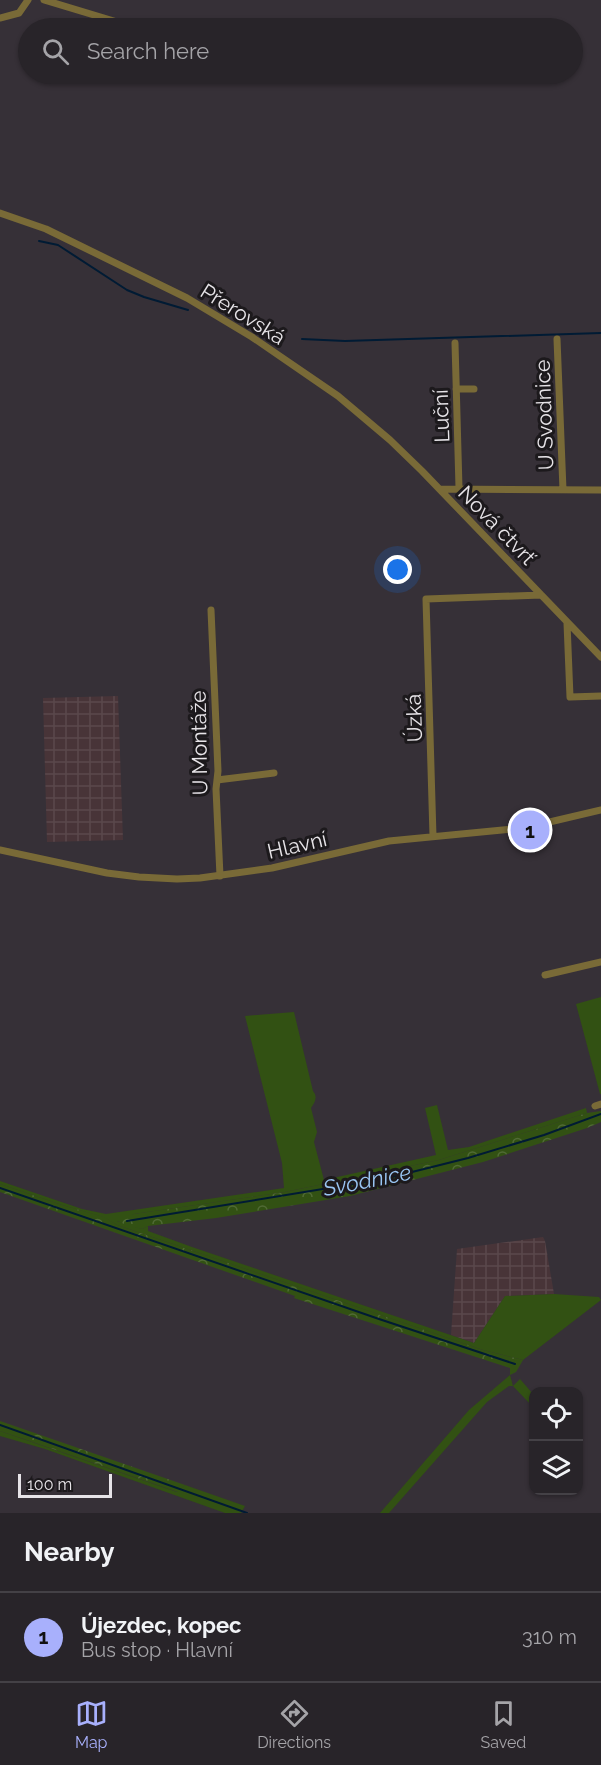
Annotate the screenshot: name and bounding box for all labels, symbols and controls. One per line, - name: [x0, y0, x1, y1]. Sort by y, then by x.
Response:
- search box: [18, 18, 583, 84]
- icon: search: [39, 35, 72, 68]
- text: Search here: [87, 38, 209, 64]
- street label: Přerovská: [196, 278, 290, 350]
- street label: U Svodnice: [530, 359, 558, 471]
- street label: Luční: [428, 389, 454, 443]
- street label: Nová čtvrť: [453, 480, 541, 570]
- your location: [383, 555, 412, 584]
- street label: U Montáže: [186, 690, 212, 796]
- street label: Úzká: [401, 693, 427, 743]
- pin: 1: [510, 808, 550, 852]
- street label: Hlavní: [265, 826, 330, 864]
- water label: Svodnice: [320, 1159, 414, 1201]
- map controls: [529, 1387, 583, 1495]
- button: locate: [529, 1387, 583, 1441]
- button: layers: [529, 1441, 583, 1495]
- scale bar: [18, 1471, 112, 1498]
- text: 100 m: [27, 1475, 72, 1494]
- text: Nearby: [24, 1537, 114, 1567]
- text: Újezdec, kopec: [81, 1612, 242, 1638]
- text: 1: [39, 1625, 48, 1649]
- text: 310 m: [522, 1625, 577, 1649]
- text: Bus stop · Hlavní: [81, 1638, 233, 1662]
- tab: Map: [75, 1697, 108, 1752]
- tab: Directions: [257, 1697, 331, 1752]
- tab: Saved: [480, 1697, 526, 1752]

